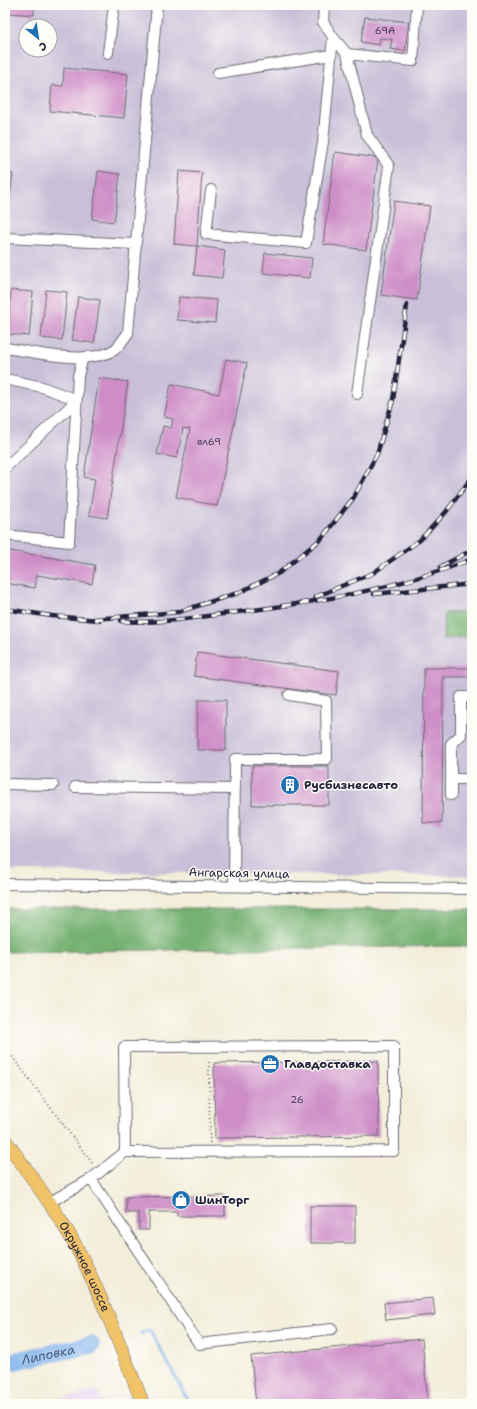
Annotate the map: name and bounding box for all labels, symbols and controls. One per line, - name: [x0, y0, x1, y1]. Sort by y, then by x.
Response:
- north arrow: [18, 18, 58, 58]
- house number: 69А: [375, 24, 395, 37]
- text: С: [36, 38, 49, 55]
- house number: вл69: [197, 435, 221, 448]
- building icon: Русбизнесавто: [279, 774, 301, 796]
- place label: Русбизнесавто: [304, 777, 398, 793]
- street label: Ангарская улица: [188, 864, 290, 882]
- office icon: Главдоставка: [259, 1053, 281, 1075]
- place label: Главдоставка: [284, 1056, 372, 1072]
- house number: 26: [290, 1093, 304, 1106]
- shop icon: ШинТорг: [170, 1189, 192, 1211]
- place label: ШинТорг: [195, 1192, 250, 1208]
- street label: Окружное шоссе: [55, 1218, 114, 1315]
- water label: Липовка: [19, 1341, 76, 1369]

